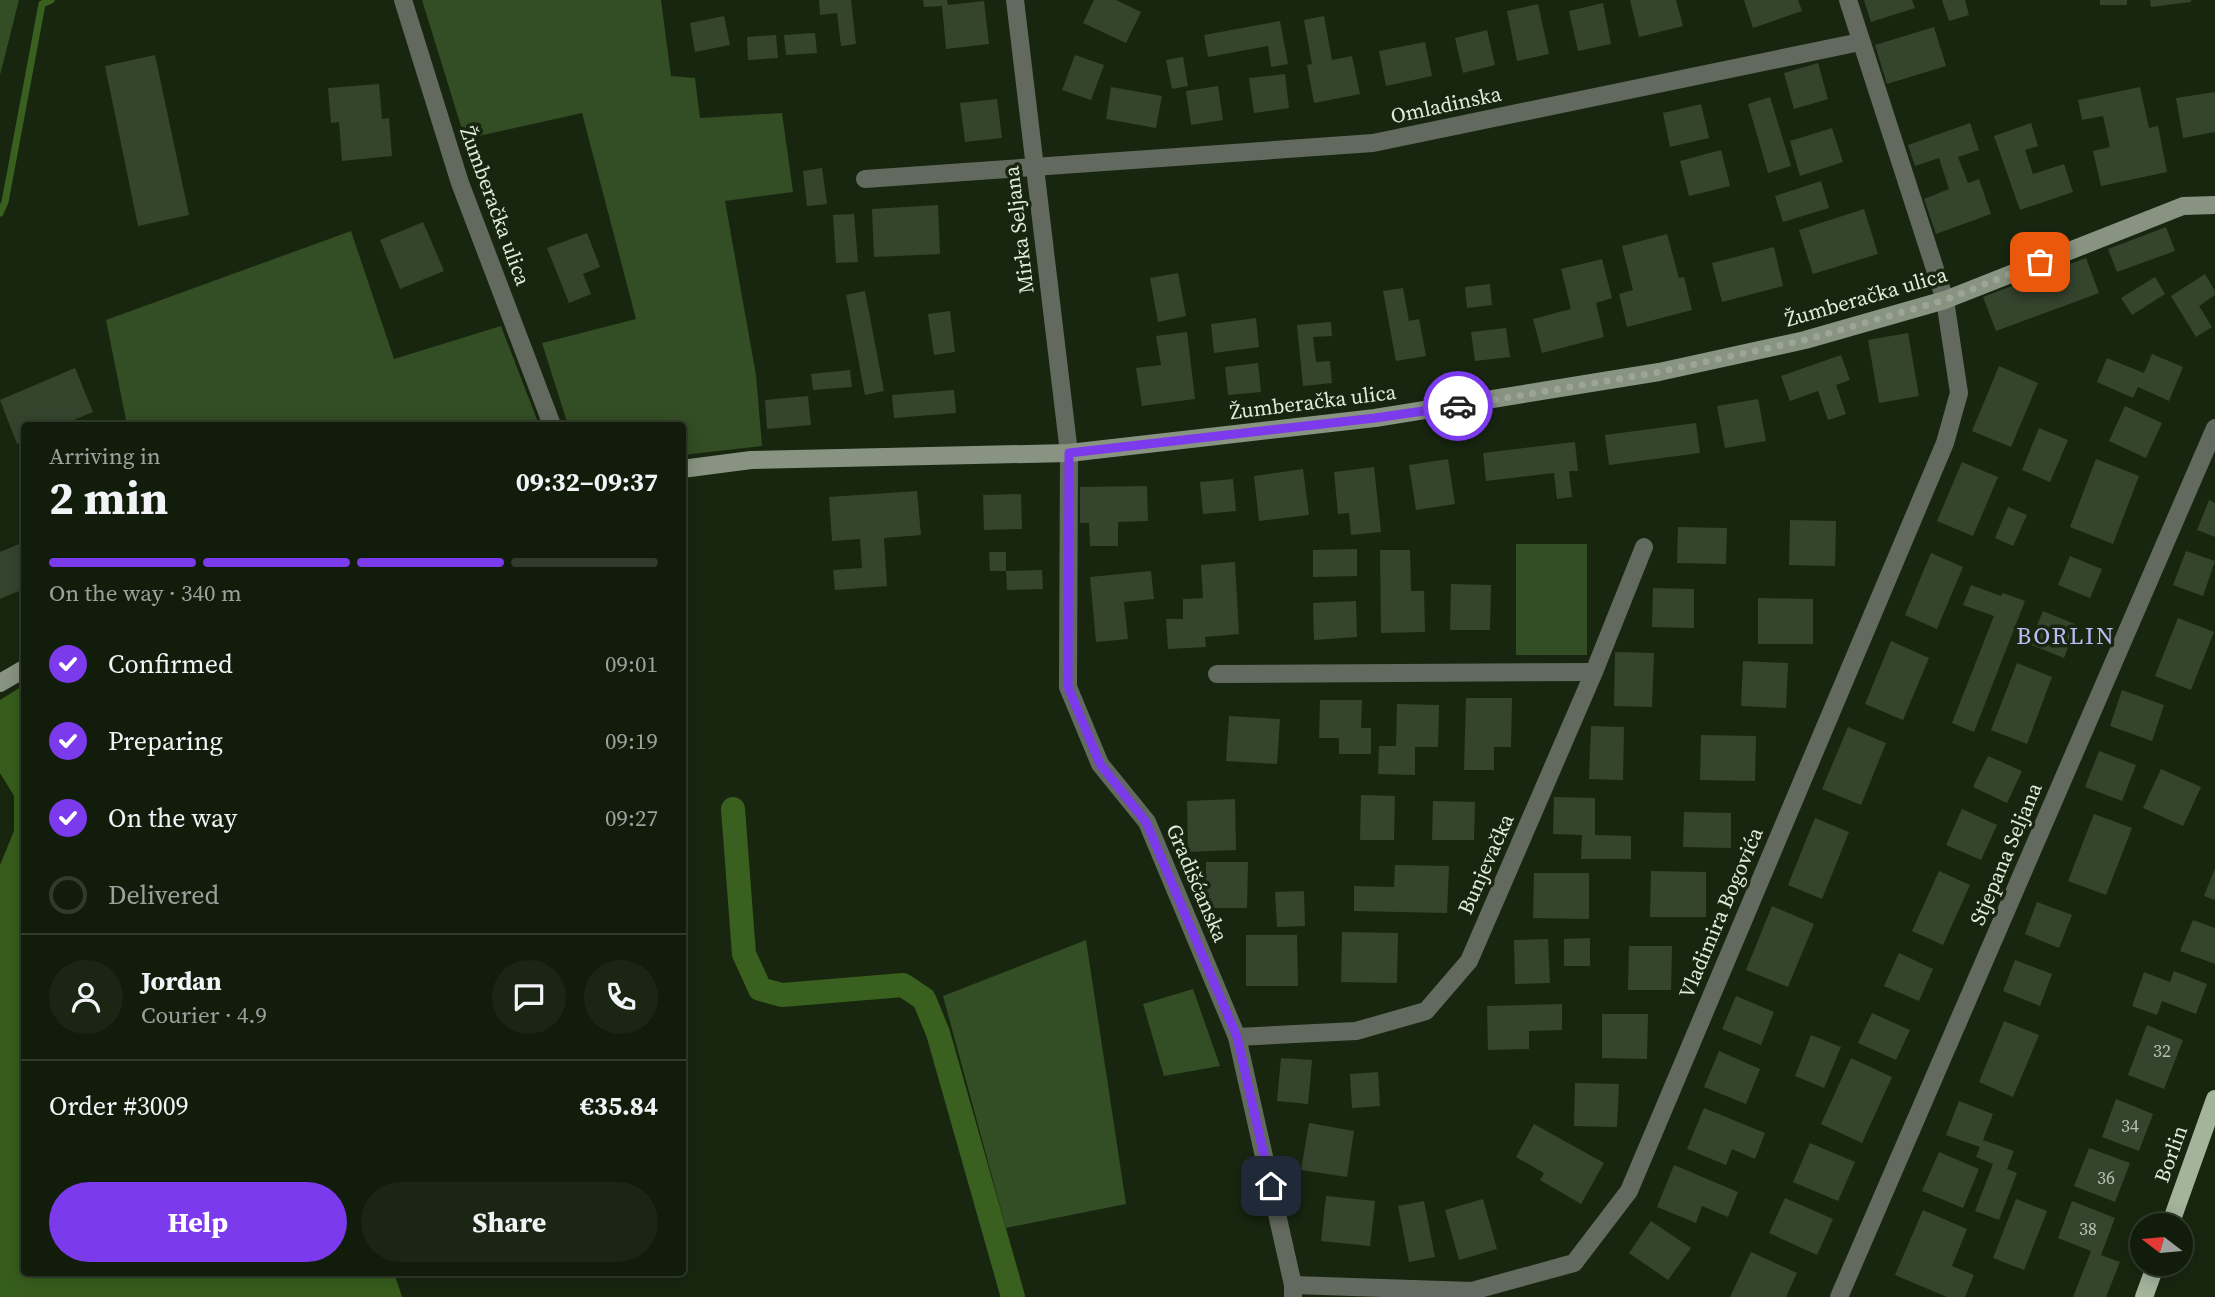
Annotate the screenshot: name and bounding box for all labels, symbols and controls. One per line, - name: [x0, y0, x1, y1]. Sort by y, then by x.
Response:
- street label: Omladinska: [1388, 79, 1504, 130]
- street label: Žumberačka ulica: [453, 122, 538, 290]
- street label: Mirka Seljana: [996, 164, 1041, 295]
- pin: [2010, 232, 2070, 292]
- icon: bag: [2021, 243, 2059, 281]
- street label: Žumberačka ulica: [1781, 259, 1951, 334]
- courier: [1423, 371, 1493, 441]
- street label: Žumberačka ulica: [1228, 377, 1398, 426]
- icon: car: [1439, 387, 1477, 425]
- text: Arriving in: [49, 440, 161, 472]
- text: 09:32–09:37: [516, 464, 658, 500]
- text: 2 min: [49, 466, 168, 529]
- text: On the way · 340 m: [49, 577, 242, 609]
- district label: BORLIN: [2016, 619, 2116, 652]
- icon: check: [49, 645, 87, 683]
- text: Confirmed: [108, 646, 233, 682]
- text: 09:01: [605, 648, 658, 680]
- icon: check: [49, 722, 87, 760]
- text: Preparing: [108, 723, 223, 759]
- text: 09:19: [605, 725, 658, 757]
- street label: Stjepana Seljana: [1962, 778, 2049, 930]
- icon: check: [49, 799, 87, 837]
- text: On the way: [108, 800, 237, 836]
- text: 09:27: [605, 802, 658, 834]
- street label: Bunjevačka: [1450, 809, 1521, 919]
- street label: Gradišćanska: [1160, 819, 1235, 947]
- street label: Vladimira Bogovića: [1671, 823, 1770, 1003]
- text: Delivered: [108, 877, 219, 913]
- button: person: [49, 960, 123, 1034]
- button: chat: [492, 960, 566, 1034]
- button: phone: [584, 960, 658, 1034]
- text: Jordan: [141, 963, 222, 999]
- text: Courier · 4.9: [141, 999, 267, 1031]
- house number: 32: [2153, 1038, 2171, 1063]
- text: Order #3009: [49, 1088, 189, 1124]
- text: €35.84: [580, 1088, 658, 1124]
- house number: 34: [2121, 1113, 2139, 1138]
- street label: Borlin: [2147, 1121, 2194, 1186]
- pin: [1241, 1156, 1301, 1216]
- house number: 36: [2097, 1165, 2115, 1190]
- icon: home: [1252, 1167, 1290, 1205]
- button: Help: [49, 1182, 347, 1262]
- button: Share: [361, 1182, 658, 1262]
- north arrow: [2130, 1213, 2193, 1276]
- map controls: [2130, 1213, 2193, 1276]
- house number: 38: [2079, 1216, 2097, 1241]

